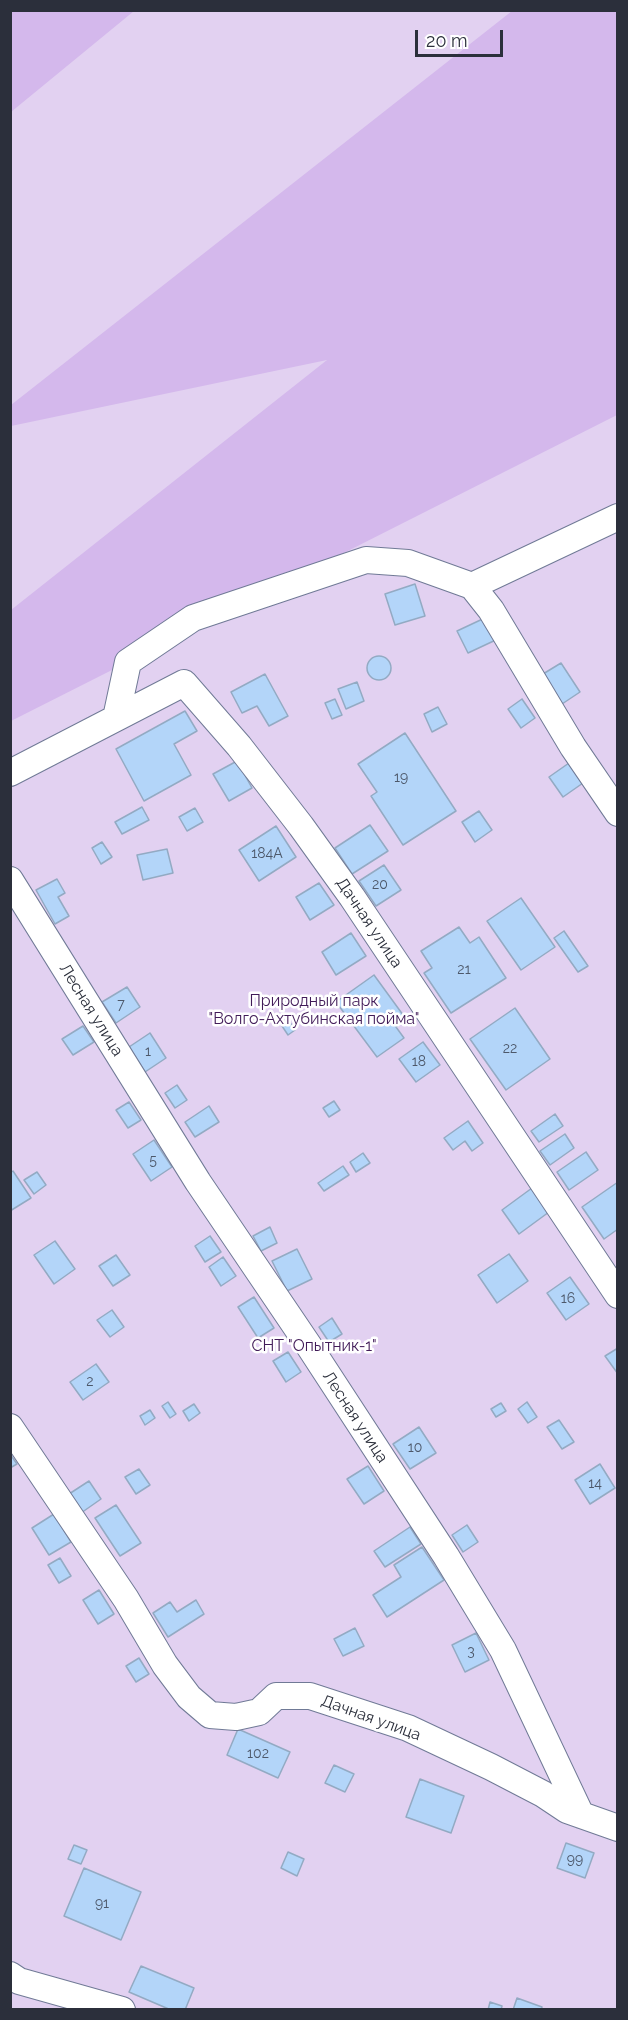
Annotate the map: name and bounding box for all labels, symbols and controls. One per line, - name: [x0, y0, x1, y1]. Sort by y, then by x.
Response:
- scale bar: [418, 18, 506, 56]
- text: 20 m: [426, 30, 468, 51]
- house number: 19: [394, 770, 408, 786]
- house number: 184А: [251, 846, 283, 862]
- street label: Дачная улица: [332, 874, 406, 972]
- house number: 20: [372, 877, 388, 893]
- street label: Лесная улица: [55, 960, 127, 1060]
- house number: 21: [457, 962, 471, 978]
- park label: Природный парк "Волго-Ахтубинская пойма": [208, 991, 420, 1029]
- house number: 7: [117, 997, 125, 1013]
- house number: 22: [503, 1041, 517, 1057]
- house number: 1: [145, 1044, 151, 1060]
- house number: 18: [412, 1054, 426, 1070]
- house number: 5: [149, 1153, 157, 1169]
- house number: 16: [561, 1291, 575, 1307]
- park label: СНТ "Опытник-1": [251, 1336, 377, 1356]
- street label: Лесная улица: [318, 1368, 392, 1466]
- house number: 2: [86, 1374, 94, 1390]
- house number: 10: [408, 1440, 422, 1456]
- house number: 14: [588, 1476, 602, 1492]
- house number: 3: [467, 1644, 475, 1660]
- street label: Дачная улица: [319, 1691, 423, 1745]
- house number: 102: [247, 1746, 269, 1762]
- house number: 99: [567, 1852, 583, 1868]
- house number: 91: [95, 1896, 109, 1912]

